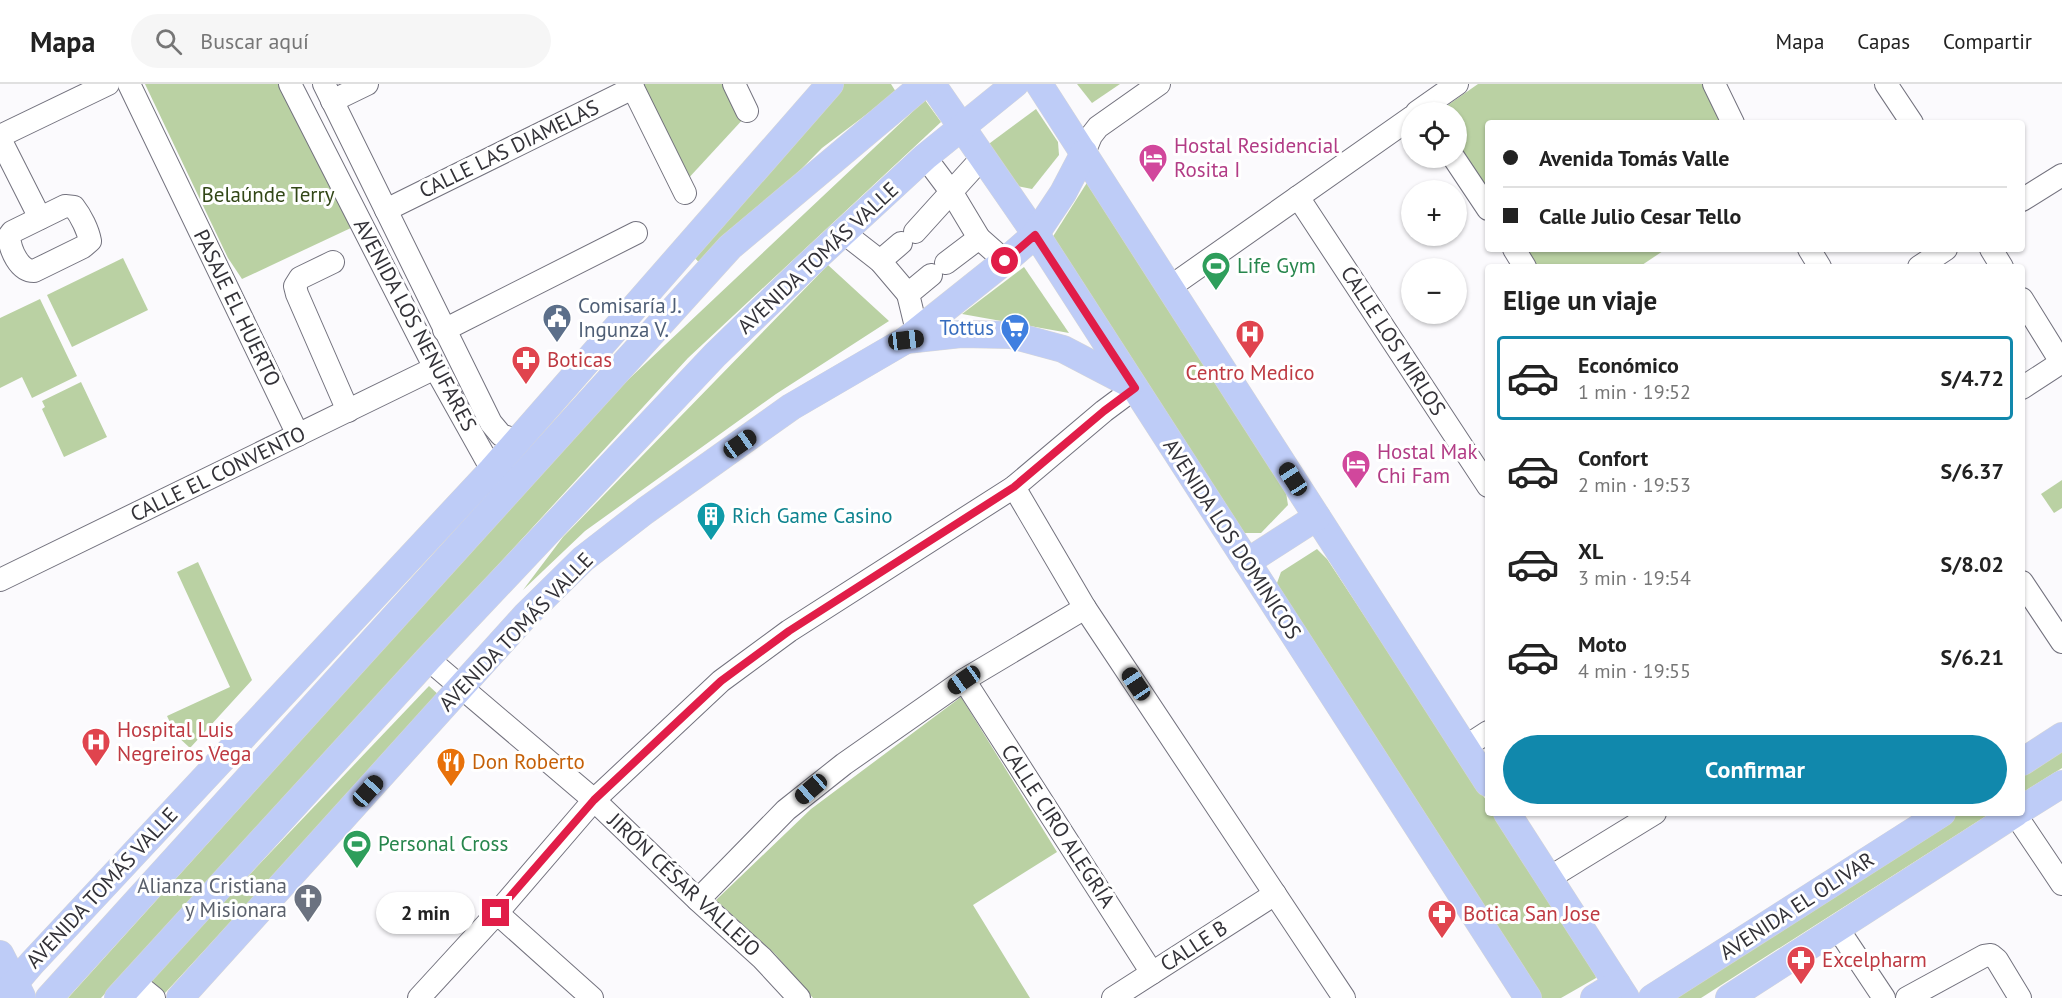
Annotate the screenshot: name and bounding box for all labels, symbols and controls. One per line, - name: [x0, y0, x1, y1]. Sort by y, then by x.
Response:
- search box: [131, 14, 551, 68]
- text: Mapa: [30, 23, 95, 60]
- icon: search: [152, 25, 185, 58]
- text: Buscar aquí: [200, 27, 309, 55]
- text: Mapa: [1776, 28, 1824, 55]
- text: Capas: [1857, 28, 1910, 55]
- text: Compartir: [1943, 28, 2032, 55]
- street label: CALLE LAS DIAMELAS: [414, 93, 603, 204]
- map controls: [1401, 102, 1467, 324]
- button: locate: [1401, 102, 1467, 168]
- place label: Hostal Residencial Rosita I: [1174, 132, 1339, 183]
- hotel icon: Hostal Residencial Rosita I: [1137, 142, 1169, 184]
- text: Avenida Tomás Valle: [1539, 144, 1729, 172]
- street label: AVENIDA TOMÁS VALLE: [731, 176, 904, 339]
- button: +: [1401, 180, 1467, 246]
- park label: Belaúnde Terry: [202, 181, 335, 208]
- text: Calle Julio Cesar Tello: [1539, 202, 1741, 230]
- street label: AVENIDA LOS NENUFARES: [348, 214, 483, 436]
- street label: PASAJE EL HUERTO: [188, 225, 287, 391]
- route start: [991, 247, 1018, 274]
- sports icon: Life Gym: [1200, 250, 1232, 292]
- place label: Life Gym: [1237, 252, 1316, 279]
- button: −: [1401, 258, 1467, 324]
- street label: CALLE LOS MIRLOS: [1335, 261, 1452, 421]
- text: Elige un viaje: [1503, 283, 1657, 317]
- place label: Comisaría J. Ingunza V.: [578, 292, 682, 343]
- public building icon: Comisaría J. Ingunza V.: [541, 302, 573, 344]
- supermarket icon: Tottus: [999, 312, 1031, 354]
- place label: Tottus: [939, 314, 994, 341]
- hospital icon: Centro Medico: [1234, 318, 1266, 360]
- car: [887, 329, 925, 351]
- pharmacy icon: Boticas: [510, 344, 542, 386]
- place label: Boticas: [547, 346, 612, 373]
- icon: car: [1506, 351, 1560, 405]
- text: Económico: [1578, 351, 1679, 379]
- place label: Centro Medico: [1186, 359, 1314, 386]
- text: S/4.72: [1941, 364, 2004, 392]
- text: 1 min · 19:52: [1578, 379, 1691, 405]
- street label: CALLE EL CONVENTO: [126, 419, 310, 528]
- car: [720, 426, 760, 462]
- street label: AVENIDA LOS DOMINICOS: [1157, 433, 1307, 644]
- place label: Hostal Mak Chi Fam: [1377, 438, 1478, 489]
- icon: car: [1506, 444, 1560, 498]
- text: Confort: [1578, 444, 1648, 472]
- hotel icon: Hostal Mak Chi Fam: [1340, 448, 1372, 490]
- text: S/6.37: [1941, 457, 2004, 485]
- car: [1276, 459, 1310, 499]
- text: 2 min · 19:53: [1578, 472, 1691, 498]
- building icon: Rich Game Casino: [695, 500, 727, 542]
- place label: Rich Game Casino: [732, 502, 893, 529]
- icon: car: [1506, 537, 1560, 591]
- text: XL: [1578, 537, 1603, 565]
- street label: AVENIDA TOMÁS VALLE: [433, 547, 599, 717]
- text: S/8.02: [1941, 550, 2004, 578]
- text: 3 min · 19:54: [1578, 565, 1691, 591]
- icon: car: [1506, 630, 1560, 684]
- text: Moto: [1578, 630, 1627, 658]
- text: S/6.21: [1941, 643, 2004, 671]
- text: 4 min · 19:55: [1578, 658, 1691, 684]
- car: [944, 662, 984, 698]
- car: [1118, 664, 1154, 704]
- place label: Hospital Luis Negreiros Vega: [117, 716, 251, 767]
- hospital icon: Hospital Luis Negreiros Vega: [80, 726, 112, 768]
- button: Confirmar: [1503, 735, 2007, 804]
- street label: CALLE CIRO ALEGRÍA: [996, 739, 1122, 913]
- restaurant icon: Don Roberto: [435, 746, 467, 788]
- place label: Don Roberto: [472, 748, 585, 775]
- car: [792, 770, 830, 808]
- car: [349, 772, 387, 810]
- street label: AVENIDA TOMÁS VALLE: [20, 801, 183, 974]
- street label: JIRÓN CÉSAR VALLEJO: [602, 806, 766, 962]
- sports icon: Personal Cross: [341, 828, 373, 870]
- place label: Personal Cross: [378, 830, 508, 857]
- street label: AVENIDA EL OLIVAR: [1714, 846, 1879, 966]
- place label: Alianza Cristiana y Misionara: [137, 872, 287, 923]
- church icon: Alianza Cristiana y Misionara: [292, 882, 324, 924]
- callout: 2 min: [376, 892, 475, 934]
- pharmacy icon: Botica San Jose: [1426, 898, 1458, 940]
- route end: [482, 899, 509, 926]
- text: 2 min: [401, 900, 450, 926]
- place label: Botica San Jose: [1463, 900, 1600, 927]
- street label: CALLE B: [1155, 914, 1232, 977]
- pharmacy icon: Excelpharm: [1785, 944, 1817, 986]
- place label: Excelpharm: [1822, 946, 1927, 973]

